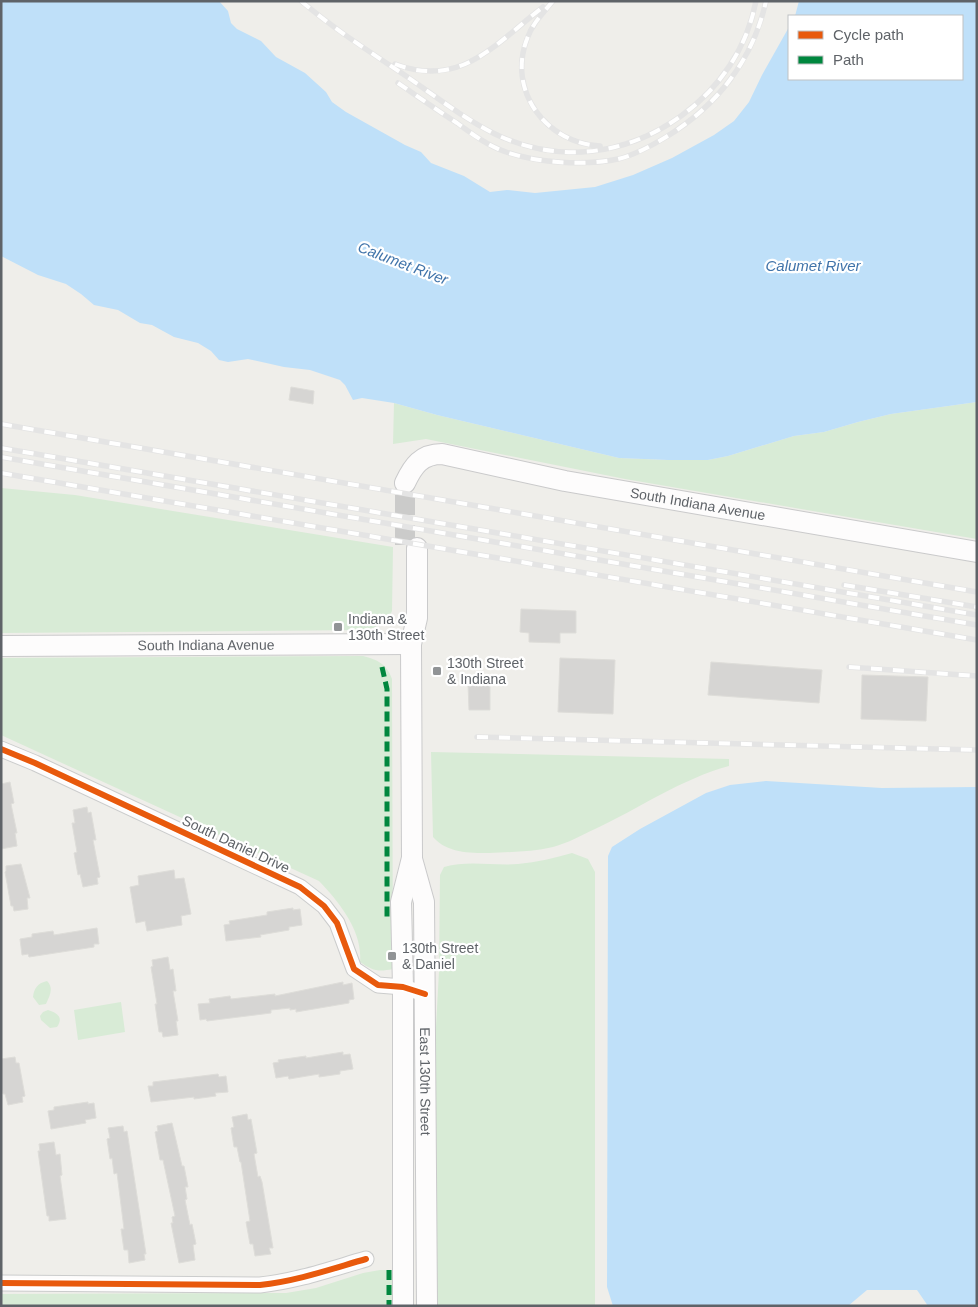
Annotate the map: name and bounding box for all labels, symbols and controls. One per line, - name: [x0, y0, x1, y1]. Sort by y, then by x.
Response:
- legend: [788, 15, 963, 80]
- text: Cycle path: [833, 26, 904, 43]
- text: Path: [833, 51, 864, 68]
- water label: Calumet River: [356, 238, 451, 288]
- water label: Calumet River: [765, 257, 862, 274]
- street label: South Indiana Avenue: [629, 484, 767, 523]
- place label: Indiana & 130th Street: [348, 611, 424, 643]
- marker: Indiana & 130th Street: [332, 621, 344, 633]
- street label: South Indiana Avenue: [137, 637, 275, 653]
- place label: 130th Street & Indiana: [447, 655, 523, 687]
- marker: 130th Street & Indiana: [431, 665, 443, 677]
- street label: South Daniel Drive: [180, 812, 292, 876]
- place label: 130th Street & Daniel: [402, 940, 478, 972]
- marker: 130th Street & Daniel: [386, 950, 398, 962]
- street label: East 130th Street: [417, 1027, 434, 1136]

